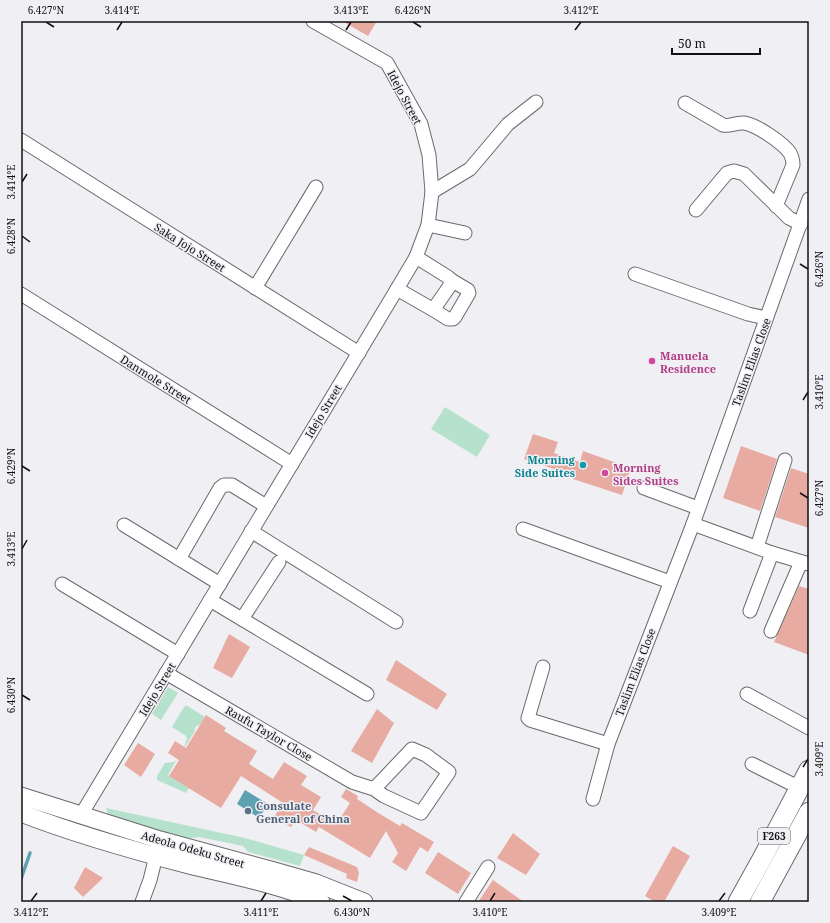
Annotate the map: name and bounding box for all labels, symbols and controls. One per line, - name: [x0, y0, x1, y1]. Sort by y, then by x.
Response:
- text: 6.427°N: [28, 3, 65, 17]
- text: 3.414°E: [104, 3, 140, 17]
- text: 3.413°E: [333, 3, 369, 17]
- text: 6.426°N: [395, 3, 432, 17]
- text: 3.412°E: [563, 3, 599, 17]
- scale bar: [672, 30, 760, 56]
- text: 50 m: [678, 35, 706, 52]
- street label: Idejo Street: [384, 67, 426, 127]
- text: 3.414°E: [4, 164, 18, 200]
- text: 6.428°N: [4, 217, 18, 254]
- street label: Saka Jojo Street: [152, 219, 228, 275]
- text: 6.426°N: [812, 250, 826, 287]
- street label: Taslim Elias Close: [728, 316, 774, 408]
- place label: Manuela Residence: [660, 348, 716, 376]
- street label: Danmole Street: [118, 351, 194, 407]
- marker: Manuela Residence: [647, 356, 657, 366]
- text: 3.410°E: [812, 374, 826, 410]
- street label: Idejo Street: [301, 381, 345, 441]
- text: 6.429°N: [4, 447, 18, 484]
- place label: Morning Side Suites: [515, 452, 576, 480]
- marker: Morning Side Suites: [578, 460, 588, 470]
- place label: Morning Sides Suites: [613, 460, 678, 488]
- marker: Morning Sides Suites: [600, 468, 610, 478]
- text: 6.427°N: [812, 479, 826, 516]
- text: 3.413°E: [4, 531, 18, 567]
- street label: Taslim Elias Close: [611, 626, 659, 718]
- street label: Idejo Street: [135, 659, 179, 719]
- text: 6.430°N: [4, 676, 18, 713]
- street label: Raufu Taylor Close: [223, 702, 315, 764]
- text: 3.409°E: [812, 741, 826, 777]
- place label: Consulate General of China: [256, 798, 350, 826]
- marker: Consulate General of China: [243, 806, 253, 816]
- street label: Adeola Odeku Street: [140, 827, 246, 871]
- road number: F263: [758, 828, 790, 844]
- text: 3.412°E: [13, 905, 49, 919]
- text: 3.411°E: [243, 905, 279, 919]
- text: 6.430°N: [334, 905, 371, 919]
- text: 3.410°E: [472, 905, 508, 919]
- text: 3.409°E: [701, 905, 737, 919]

